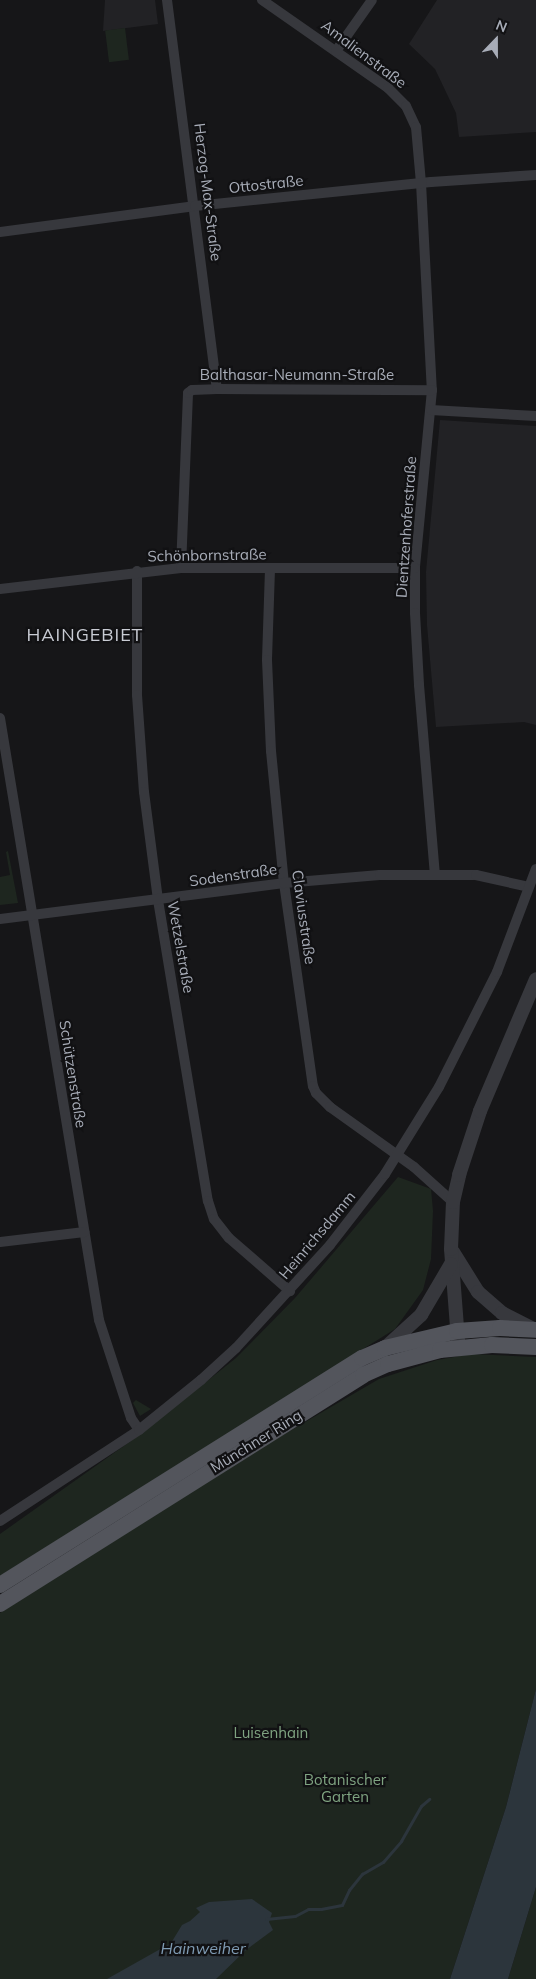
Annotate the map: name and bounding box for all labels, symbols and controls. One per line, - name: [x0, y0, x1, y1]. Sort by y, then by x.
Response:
- north arrow: [471, 15, 521, 65]
- street label: Amalienstraße: [318, 16, 410, 92]
- text: N: [493, 16, 510, 36]
- street label: Herzog-Max-Straße: [191, 122, 225, 262]
- street label: Ottostraße: [228, 171, 304, 197]
- street label: Balthasar-Neumann-Straße: [200, 366, 394, 384]
- street label: Dientzenhoferstraße: [392, 456, 420, 598]
- street label: Schönbornstraße: [147, 545, 267, 565]
- district label: HAINGEBIET: [25, 624, 145, 646]
- street label: Sodenstraße: [188, 860, 278, 890]
- street label: Claviusstraße: [288, 869, 320, 965]
- street label: Wetzelstraße: [164, 900, 198, 994]
- street label: Schützenstraße: [56, 1019, 90, 1129]
- street label: Heinrichsdamm: [275, 1187, 359, 1283]
- street label: Münchner Ring: [207, 1406, 305, 1476]
- park label: Luisenhain: [234, 1724, 308, 1742]
- park label: Botanischer Garten: [304, 1770, 386, 1805]
- water label: Hainweiher: [160, 1938, 246, 1958]

